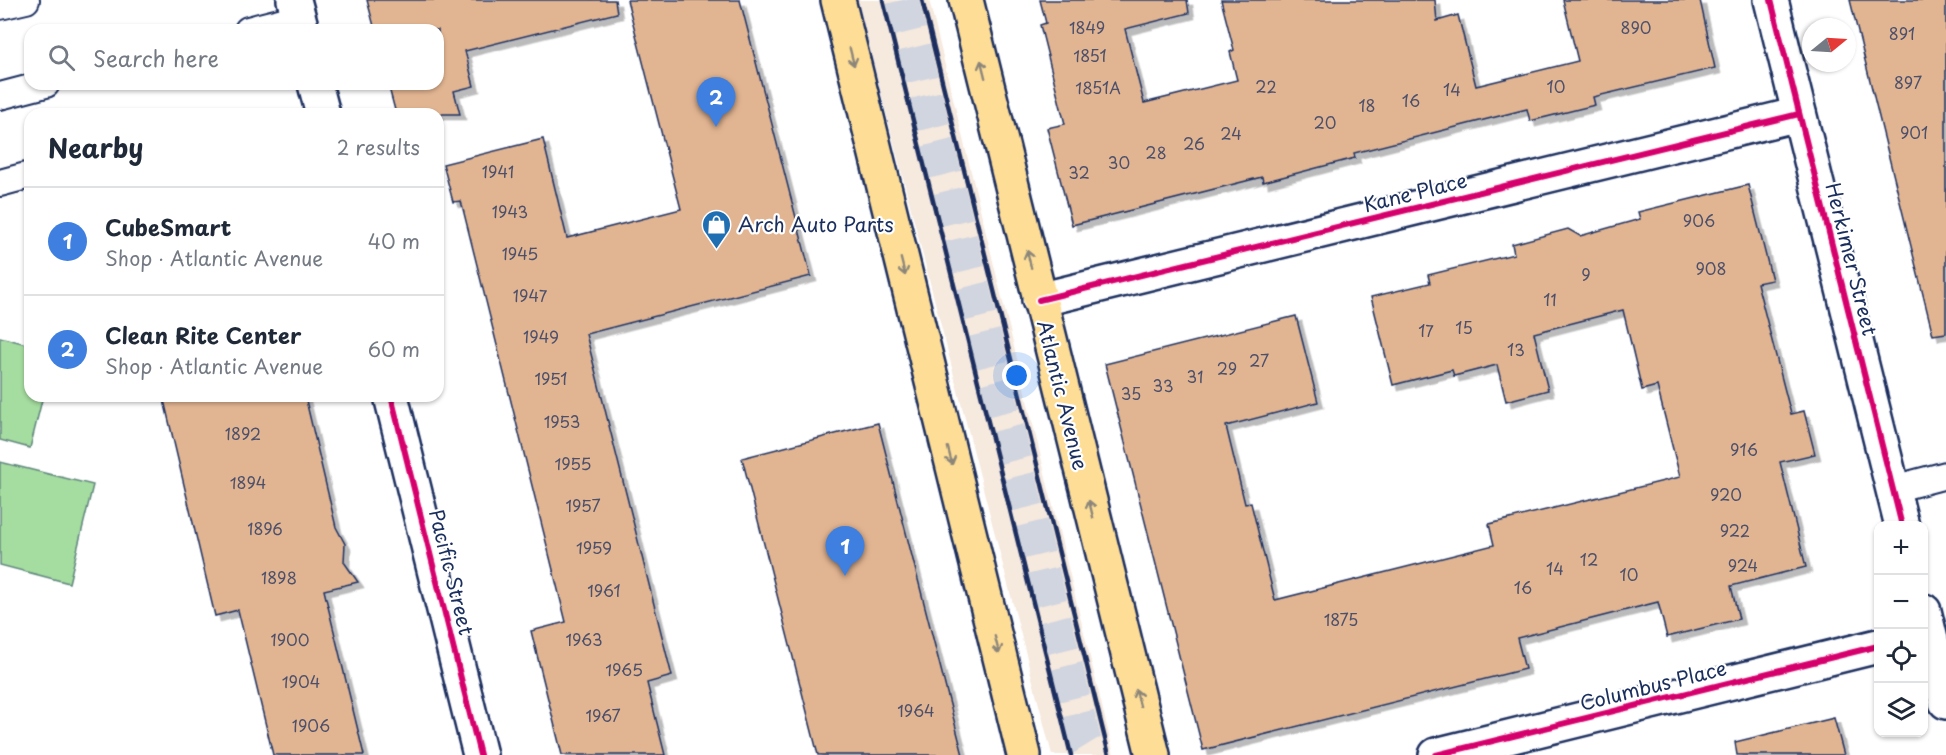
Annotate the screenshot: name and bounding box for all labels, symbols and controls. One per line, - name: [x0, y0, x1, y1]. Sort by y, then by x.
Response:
- house number: 1849: [1069, 15, 1105, 39]
- house number: 890: [1621, 15, 1651, 39]
- north arrow: [1802, 18, 1856, 72]
- house number: 891: [1889, 21, 1915, 45]
- search box: [24, 24, 444, 90]
- icon: search: [45, 41, 78, 74]
- text: Search here: [93, 41, 219, 74]
- house number: 1851: [1073, 43, 1107, 67]
- one-way arrow: [846, 47, 858, 66]
- one-way arrow: [976, 60, 988, 79]
- house number: 897: [1894, 70, 1922, 94]
- house number: 22: [1255, 74, 1277, 98]
- house number: 10: [1547, 74, 1565, 98]
- house number: 1851A: [1075, 75, 1121, 99]
- house number: 14: [1443, 77, 1461, 101]
- pin: 2: [696, 78, 736, 127]
- house number: 16: [1402, 88, 1420, 112]
- house number: 18: [1358, 93, 1376, 117]
- house number: 20: [1314, 110, 1336, 134]
- house number: 901: [1900, 120, 1928, 144]
- house number: 24: [1220, 121, 1242, 145]
- text: Nearby: [48, 128, 143, 167]
- house number: 26: [1183, 131, 1205, 155]
- text: 2 results: [337, 132, 420, 162]
- house number: 28: [1145, 140, 1167, 164]
- house number: 30: [1108, 150, 1130, 174]
- house number: 1941: [482, 159, 514, 183]
- house number: 32: [1068, 160, 1090, 184]
- street label: Kane Place: [1360, 165, 1470, 219]
- street label: Herkimer Street: [1818, 179, 1886, 339]
- house number: 1943: [492, 199, 528, 223]
- shop icon: Arch Auto Parts: [701, 208, 733, 250]
- house number: 906: [1683, 208, 1715, 232]
- place label: Arch Auto Parts: [738, 209, 894, 239]
- text: CubeSmart: [105, 210, 231, 243]
- text: 1: [63, 226, 72, 256]
- text: 40 m: [368, 226, 420, 256]
- house number: 1945: [502, 241, 538, 265]
- text: Shop · Atlantic Avenue: [105, 243, 323, 273]
- one-way arrow: [1023, 249, 1035, 268]
- house number: 908: [1695, 256, 1727, 280]
- one-way arrow: [898, 257, 910, 276]
- house number: 9: [1581, 262, 1591, 286]
- house number: 1947: [513, 283, 548, 307]
- house number: 11: [1543, 287, 1557, 311]
- house number: 15: [1455, 315, 1473, 339]
- street label: Atlantic Avenue: [1030, 317, 1096, 473]
- text: Clean Rite Center: [105, 318, 301, 351]
- house number: 17: [1418, 318, 1434, 342]
- house number: 1949: [523, 324, 559, 348]
- text: 2: [60, 334, 75, 364]
- text: 60 m: [368, 334, 420, 364]
- house number: 13: [1507, 337, 1525, 361]
- house number: 27: [1249, 348, 1269, 372]
- text: Shop · Atlantic Avenue: [105, 351, 323, 381]
- house number: 29: [1217, 356, 1237, 380]
- your location: [1002, 361, 1031, 390]
- house number: 31: [1187, 364, 1203, 388]
- house number: 1951: [534, 366, 568, 390]
- house number: 33: [1152, 373, 1174, 397]
- house number: 35: [1121, 381, 1141, 405]
- house number: 1953: [544, 409, 580, 433]
- house number: 1892: [225, 421, 261, 445]
- house number: 916: [1730, 437, 1758, 461]
- one-way arrow: [944, 446, 956, 465]
- house number: 1955: [554, 451, 592, 475]
- house number: 1894: [230, 470, 266, 494]
- house number: 920: [1710, 482, 1742, 506]
- house number: 1957: [565, 493, 601, 517]
- one-way arrow: [1085, 500, 1097, 519]
- street label: Pacific Street: [422, 506, 482, 638]
- house number: 1896: [247, 516, 283, 540]
- house number: 922: [1720, 518, 1750, 542]
- map controls: [1874, 521, 1928, 737]
- button: +: [1874, 521, 1928, 575]
- pin: 1: [826, 526, 864, 576]
- house number: 1959: [576, 535, 612, 559]
- house number: 12: [1580, 547, 1598, 571]
- house number: 924: [1728, 553, 1758, 577]
- house number: 14: [1546, 556, 1564, 580]
- house number: 10: [1620, 562, 1638, 586]
- house number: 1898: [261, 565, 297, 589]
- house number: 16: [1514, 575, 1532, 599]
- button: −: [1874, 575, 1928, 629]
- house number: 1961: [587, 578, 621, 602]
- house number: 1875: [1324, 607, 1358, 631]
- house number: 1900: [270, 627, 310, 651]
- house number: 1963: [565, 627, 603, 651]
- button: locate: [1874, 629, 1928, 683]
- one-way arrow: [991, 635, 1003, 654]
- street label: Columbus Place: [1576, 652, 1730, 718]
- house number: 1965: [605, 657, 643, 681]
- house number: 1904: [282, 669, 320, 693]
- button: layers: [1874, 683, 1928, 737]
- one-way arrow: [1132, 689, 1144, 708]
- house number: 1964: [897, 698, 935, 722]
- house number: 1967: [585, 703, 621, 727]
- house number: 1906: [292, 713, 330, 737]

